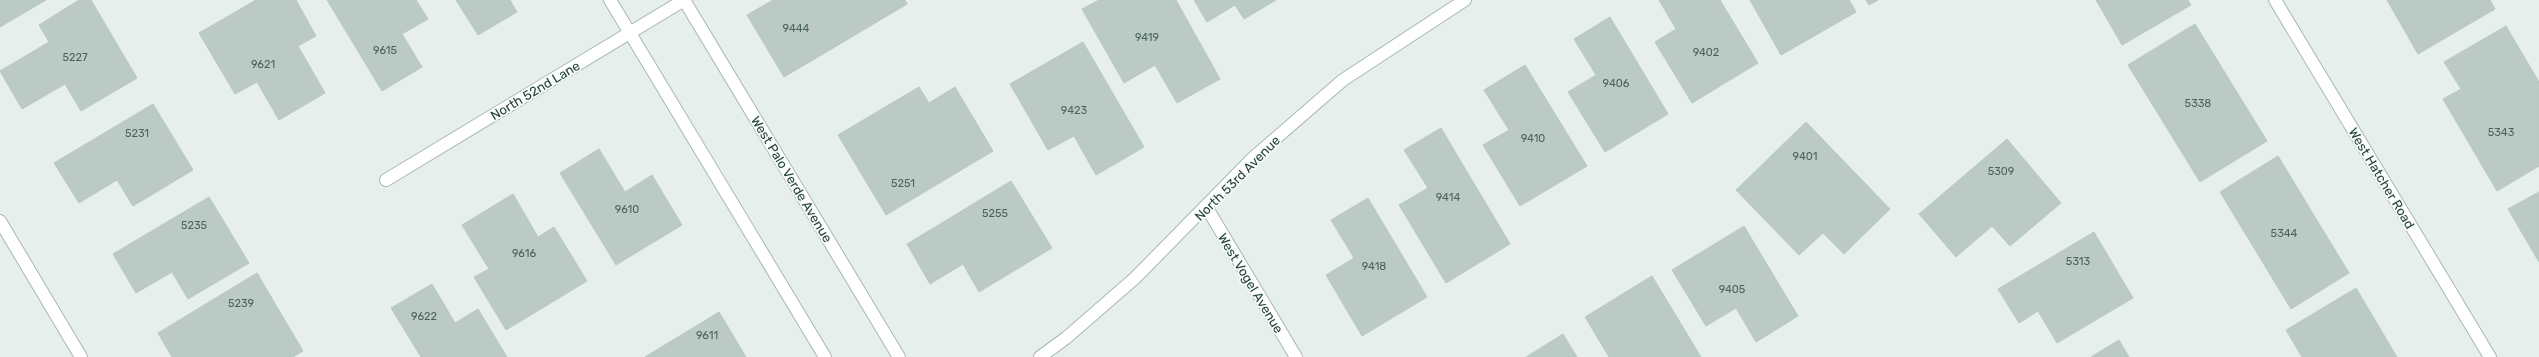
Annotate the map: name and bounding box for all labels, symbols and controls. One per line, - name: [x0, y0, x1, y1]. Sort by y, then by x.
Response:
- house number: 9444: [783, 22, 810, 35]
- house number: 9419: [1135, 31, 1159, 44]
- house number: 9615: [373, 44, 397, 57]
- house number: 9402: [1693, 46, 1719, 59]
- house number: 5227: [62, 51, 88, 64]
- house number: 9621: [251, 58, 275, 71]
- street label: North 52nd Lane: [488, 58, 583, 123]
- house number: 9406: [1603, 77, 1630, 90]
- house number: 5338: [2185, 97, 2211, 110]
- house number: 9423: [1061, 104, 1088, 117]
- street label: West Palo Verde Avenue: [748, 113, 835, 245]
- street label: West Hatcher Road: [2346, 125, 2418, 231]
- house number: 5343: [2488, 126, 2515, 139]
- house number: 5231: [125, 127, 149, 140]
- house number: 9410: [1521, 132, 1545, 145]
- street label: North 53rd Avenue: [1192, 133, 1283, 224]
- house number: 9401: [1793, 150, 1817, 163]
- house number: 5309: [1988, 165, 2014, 178]
- house number: 5251: [891, 177, 915, 190]
- house number: 9414: [1436, 191, 1460, 204]
- house number: 9610: [615, 203, 639, 216]
- house number: 5255: [982, 207, 1008, 220]
- house number: 5235: [181, 219, 208, 232]
- house number: 5344: [2271, 227, 2298, 240]
- street label: West Vogel Avenue: [1214, 231, 1286, 336]
- house number: 9616: [512, 247, 536, 260]
- house number: 5313: [2066, 255, 2091, 268]
- house number: 9418: [1362, 260, 1386, 273]
- house number: 9405: [1719, 283, 1746, 296]
- house number: 5239: [228, 297, 254, 310]
- house number: 9622: [411, 310, 437, 323]
- house number: 9611: [696, 329, 718, 342]

